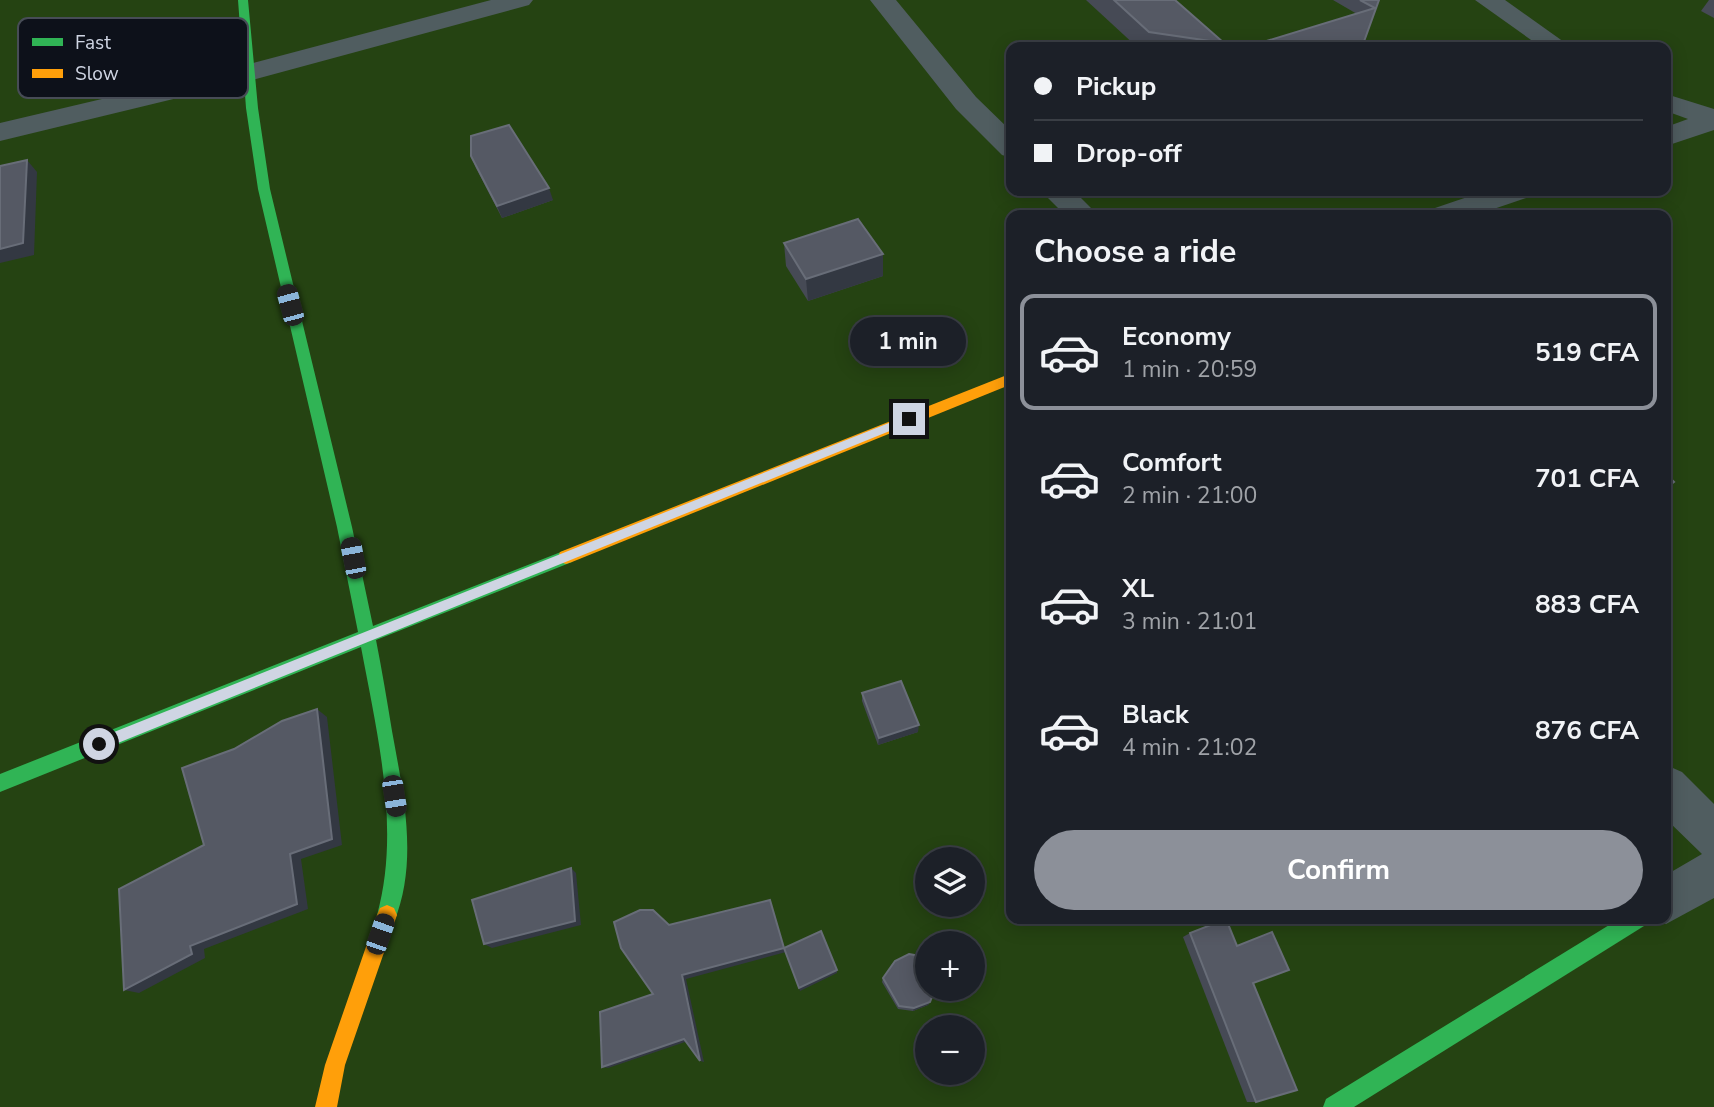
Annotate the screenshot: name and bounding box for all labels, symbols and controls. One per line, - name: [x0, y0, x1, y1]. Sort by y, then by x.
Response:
- legend: [18, 18, 248, 98]
- text: Fast: [75, 30, 111, 56]
- text: Slow: [75, 61, 119, 87]
- text: Pickup: [1076, 69, 1156, 104]
- text: Drop-off: [1076, 136, 1182, 171]
- text: Choose a ride: [1034, 230, 1236, 273]
- car: [275, 282, 306, 328]
- callout: 1 min: [851, 318, 967, 366]
- text: Economy: [1122, 319, 1231, 354]
- icon: car: [1038, 321, 1101, 384]
- text: 1 min: [878, 326, 938, 357]
- text: 519 CFA: [1535, 335, 1639, 370]
- text: 1 min · 20:59: [1122, 354, 1257, 385]
- route end: [893, 403, 925, 435]
- text: Comfort: [1122, 445, 1222, 480]
- icon: car: [1038, 447, 1101, 510]
- text: 701 CFA: [1535, 461, 1639, 496]
- text: 2 min · 21:00: [1122, 480, 1257, 511]
- car: [339, 535, 368, 581]
- text: XL: [1122, 571, 1154, 606]
- icon: car: [1038, 573, 1101, 636]
- text: 883 CFA: [1535, 587, 1639, 622]
- text: 3 min · 21:01: [1122, 606, 1257, 637]
- text: Black: [1122, 697, 1189, 732]
- icon: car: [1038, 699, 1101, 762]
- text: 876 CFA: [1535, 713, 1639, 748]
- route start: [83, 728, 115, 760]
- text: 4 min · 21:02: [1122, 732, 1257, 763]
- car: [381, 774, 408, 818]
- button: Confirm: [1034, 830, 1643, 910]
- map controls: [915, 847, 985, 1085]
- button: layers: [915, 847, 985, 917]
- car: [364, 911, 397, 957]
- button: +: [915, 931, 985, 1001]
- button: −: [915, 1015, 985, 1085]

